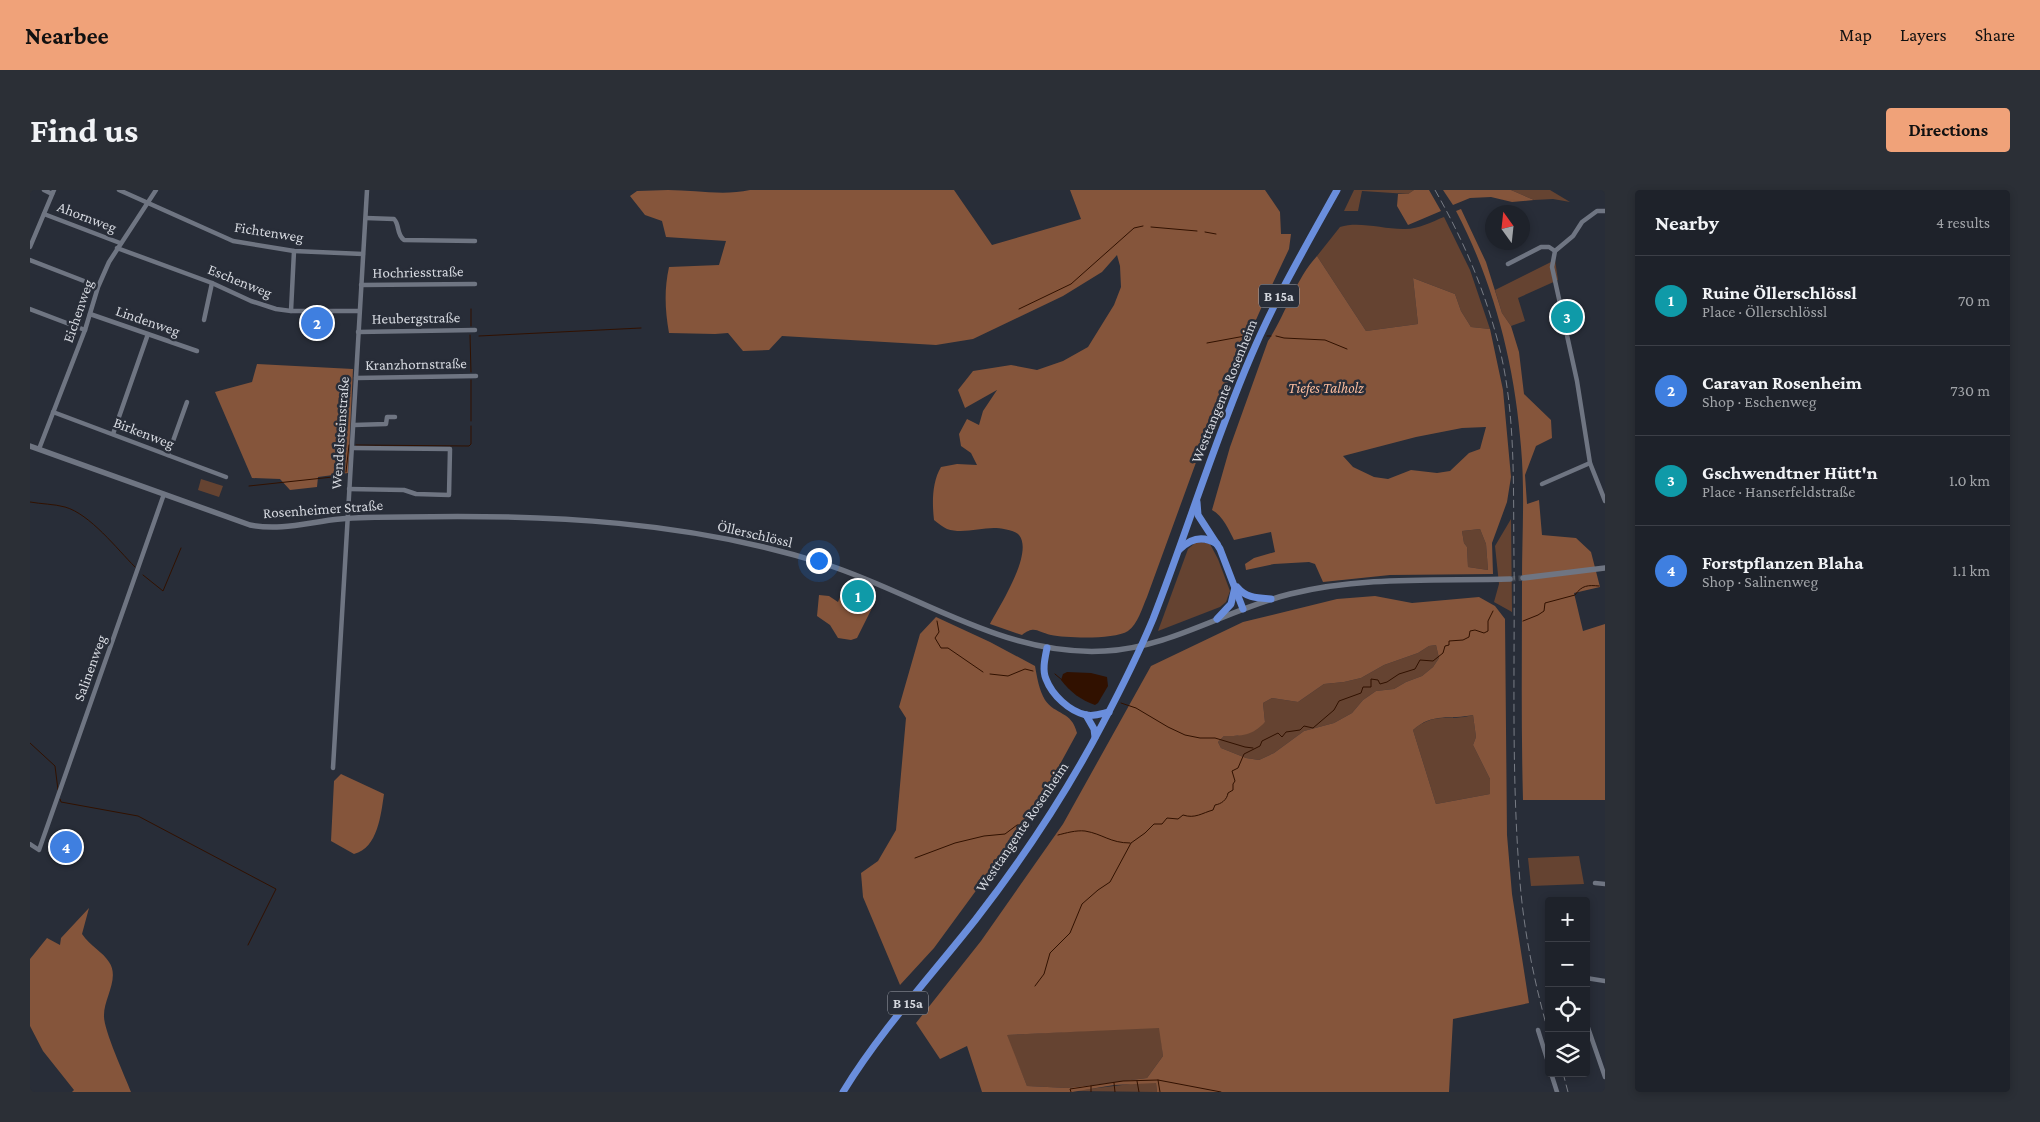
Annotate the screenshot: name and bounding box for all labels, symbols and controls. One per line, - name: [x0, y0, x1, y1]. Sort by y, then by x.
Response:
- text: Nearbee: [25, 22, 109, 49]
- text: Map: [1839, 25, 1872, 45]
- text: Layers: [1900, 25, 1947, 45]
- text: Share: [1975, 25, 2015, 45]
- button: Directions: [1886, 108, 2010, 152]
- text: Find us: [30, 111, 138, 150]
- street label: Ahornweg: [55, 198, 119, 237]
- north arrow: [1485, 205, 1530, 250]
- text: Nearby: [1655, 211, 1719, 235]
- text: 4 results: [1936, 214, 1990, 231]
- street label: Fichtenweg: [233, 219, 305, 246]
- street label: Eschenweg: [205, 261, 274, 302]
- street label: Hochriesstraße: [372, 263, 464, 281]
- street label: Eichenweg: [60, 277, 97, 345]
- text: Ruine Öllerschlössl: [1702, 282, 1857, 303]
- road number: B 15a: [1259, 284, 1299, 308]
- text: 1: [1668, 292, 1674, 309]
- text: 70 m: [1958, 292, 1990, 309]
- pin: 3: [1551, 298, 1583, 336]
- street label: Lindenweg: [114, 303, 182, 340]
- text: Place · Öllerschlössl: [1702, 303, 1827, 320]
- pin: 2: [301, 304, 333, 342]
- street label: Heubergstraße: [372, 309, 461, 328]
- street label: Westtangente Rosenheim: [1188, 317, 1261, 465]
- street label: Kranzhornstraße: [365, 355, 467, 373]
- text: Caravan Rosenheim: [1702, 372, 1862, 393]
- street label: Wendelsteinstraße: [328, 376, 352, 490]
- park label: Tiefes Talholz: [1288, 380, 1364, 397]
- text: 2: [1667, 382, 1675, 399]
- text: 730 m: [1950, 382, 1990, 399]
- text: Shop · Eschenweg: [1702, 393, 1816, 410]
- street label: Birkenweg: [111, 414, 177, 453]
- text: Gschwendtner Hütt'n: [1702, 462, 1878, 483]
- text: 3: [1667, 472, 1675, 489]
- text: 1.0 km: [1949, 472, 1990, 489]
- text: Place · Hanserfeldstraße: [1702, 483, 1855, 500]
- street label: Rosenheimer Straße: [262, 497, 384, 521]
- street label: Öllerschlössl: [716, 518, 794, 550]
- your location: [806, 548, 832, 574]
- text: Forstpflanzen Blaha: [1702, 552, 1864, 573]
- text: 4: [1667, 562, 1675, 579]
- text: 1.1 km: [1952, 562, 1990, 579]
- text: Shop · Salinenweg: [1702, 573, 1818, 590]
- pin: 1: [842, 577, 874, 615]
- street label: Salinenweg: [71, 633, 110, 704]
- street label: Westtangente Rosenheim: [973, 759, 1072, 896]
- pin: 4: [50, 828, 82, 866]
- map controls: [1545, 897, 1590, 1077]
- button: +: [1545, 897, 1590, 942]
- button: −: [1545, 942, 1590, 987]
- button: locate: [1545, 987, 1590, 1032]
- road number: B 15a: [888, 991, 928, 1014]
- button: layers: [1545, 1032, 1590, 1077]

